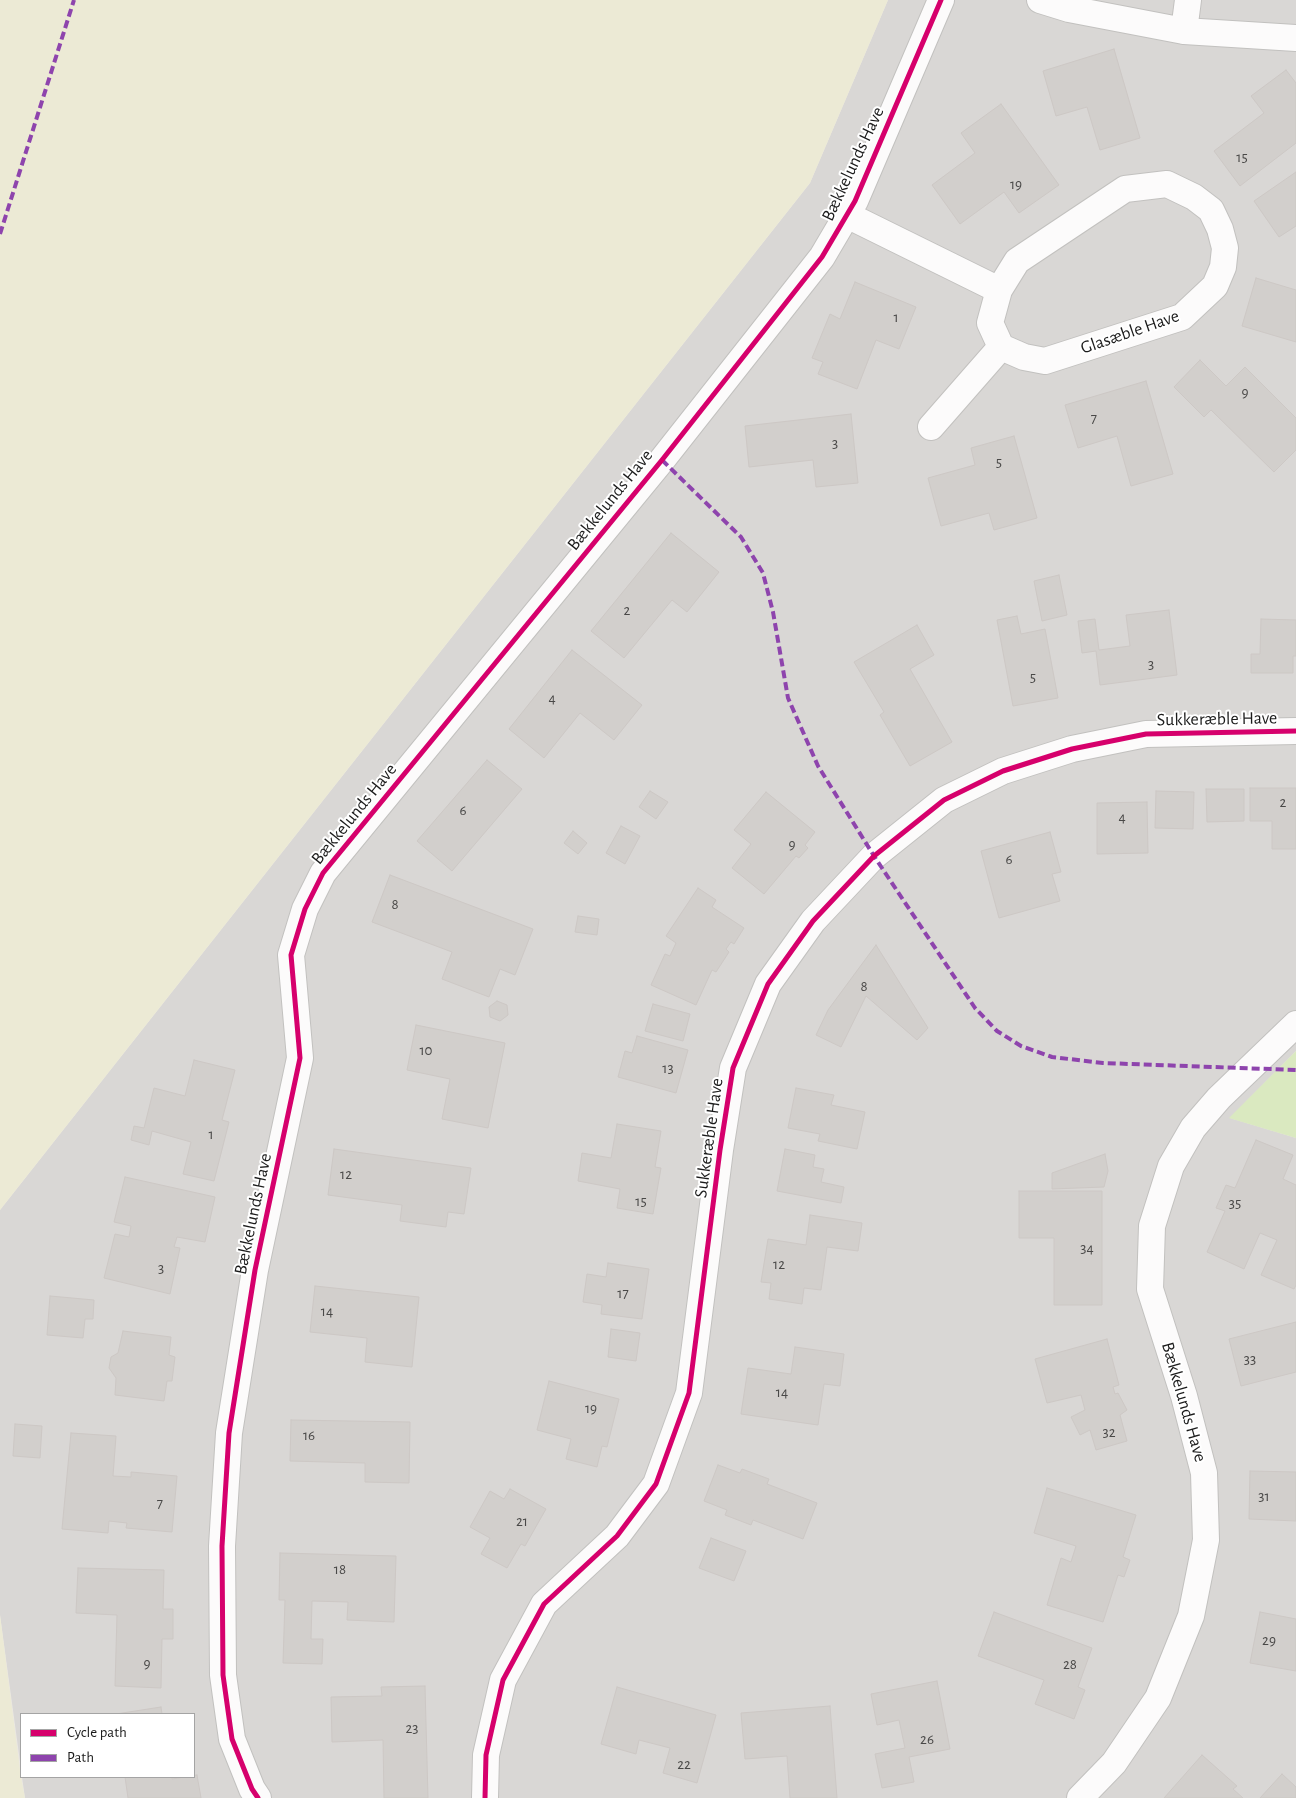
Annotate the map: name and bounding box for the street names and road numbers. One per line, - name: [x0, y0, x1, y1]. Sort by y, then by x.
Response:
- street label: Bækkelunds Have: [817, 103, 889, 225]
- street label: Glasæble Have: [1078, 305, 1182, 359]
- street label: Bækkelunds Have: [563, 445, 657, 555]
- street label: Sukkeræble Have: [1157, 707, 1277, 731]
- street label: Bækkelunds Have: [307, 759, 401, 869]
- street label: Sukkeræble Have: [690, 1077, 728, 1199]
- street label: Bækkelunds Have: [230, 1151, 276, 1277]
- street label: Bækkelunds Have: [1157, 1340, 1211, 1464]

